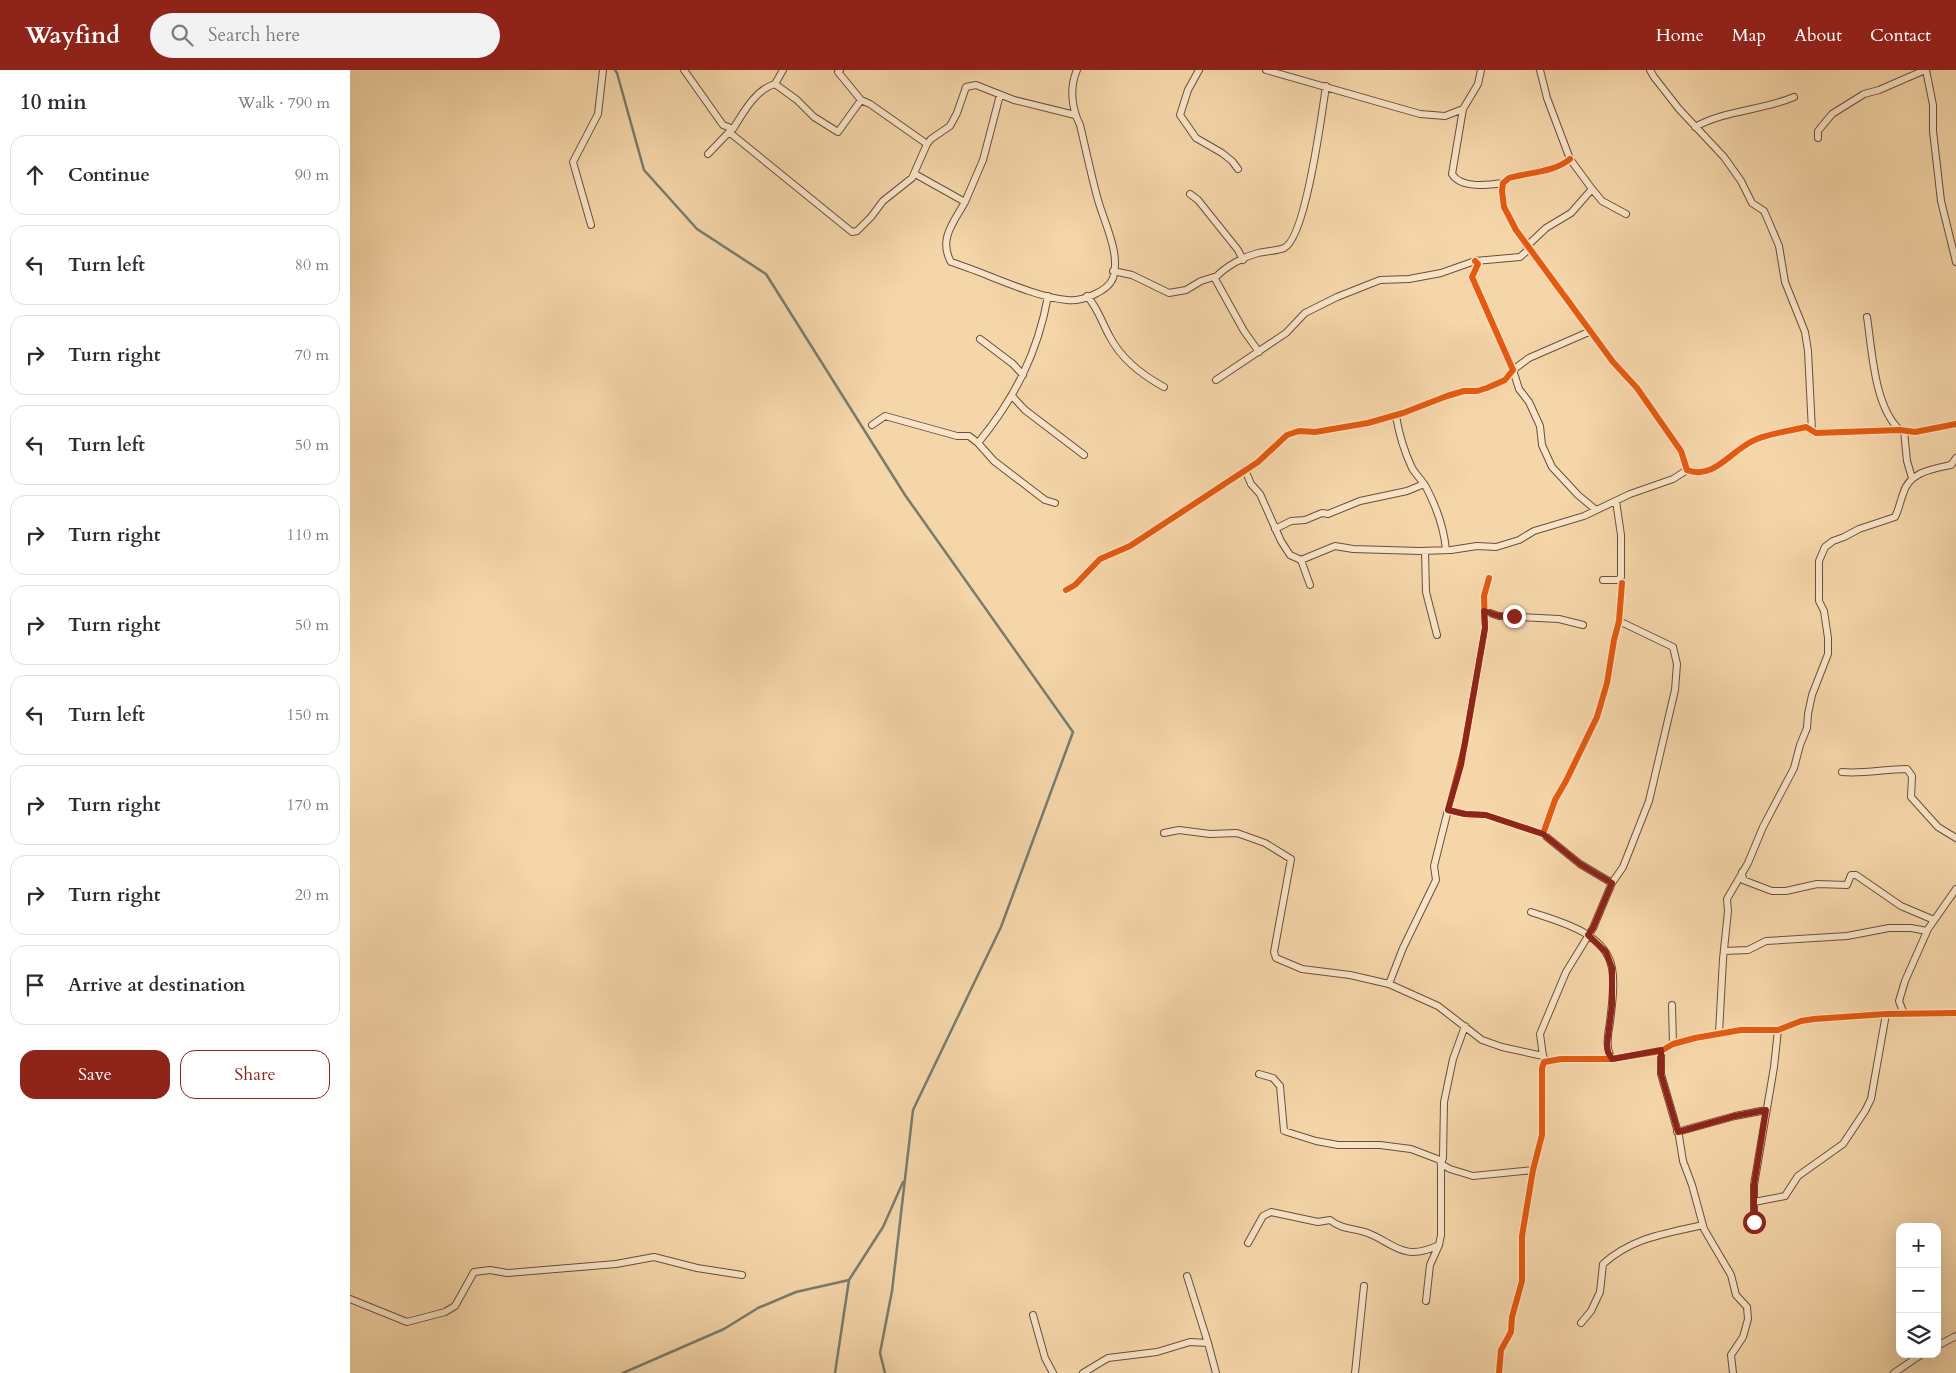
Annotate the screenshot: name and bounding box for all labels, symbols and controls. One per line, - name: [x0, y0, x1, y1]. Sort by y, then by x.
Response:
- search box: [150, 13, 500, 58]
- text: Wayfind: [25, 19, 120, 52]
- icon: search: [168, 21, 196, 49]
- text: Search here: [208, 22, 300, 48]
- text: Home: [1656, 23, 1704, 48]
- text: Map: [1732, 23, 1766, 48]
- text: About: [1794, 23, 1842, 48]
- text: Contact: [1870, 23, 1931, 48]
- text: 10 min: [20, 88, 87, 117]
- text: Walk · 790 m: [238, 92, 330, 114]
- icon: ahead: [21, 161, 49, 189]
- text: Continue: [68, 162, 150, 188]
- text: 90 m: [295, 164, 329, 186]
- icon: left: [21, 251, 49, 279]
- text: Turn left: [68, 252, 145, 278]
- text: 80 m: [295, 254, 329, 276]
- icon: right: [21, 341, 49, 369]
- text: Turn right: [68, 342, 160, 368]
- text: 70 m: [295, 344, 329, 366]
- icon: left: [21, 431, 49, 459]
- text: Turn left: [68, 432, 145, 458]
- text: 50 m: [295, 434, 329, 456]
- icon: right: [21, 521, 49, 549]
- text: Turn right: [68, 522, 160, 548]
- text: 110 m: [287, 524, 329, 546]
- route end: [1503, 605, 1526, 628]
- icon: right: [21, 611, 49, 639]
- text: Turn right: [68, 612, 160, 638]
- text: 50 m: [295, 614, 329, 636]
- icon: left: [21, 701, 49, 729]
- text: Turn left: [68, 702, 145, 728]
- text: 150 m: [287, 704, 329, 726]
- icon: right: [21, 791, 49, 819]
- text: Turn right: [68, 792, 160, 818]
- text: 170 m: [287, 794, 329, 816]
- icon: right: [21, 881, 49, 909]
- text: Turn right: [68, 882, 160, 908]
- text: 20 m: [295, 884, 329, 906]
- icon: arrive: [21, 971, 49, 999]
- text: Arrive at destination: [68, 972, 245, 998]
- button: Save: [20, 1050, 170, 1099]
- button: Share: [180, 1050, 330, 1099]
- route start: [1743, 1211, 1766, 1234]
- map controls: [1896, 1223, 1941, 1358]
- button: +: [1896, 1223, 1941, 1268]
- button: −: [1896, 1268, 1941, 1313]
- button: layers: [1896, 1313, 1941, 1358]

